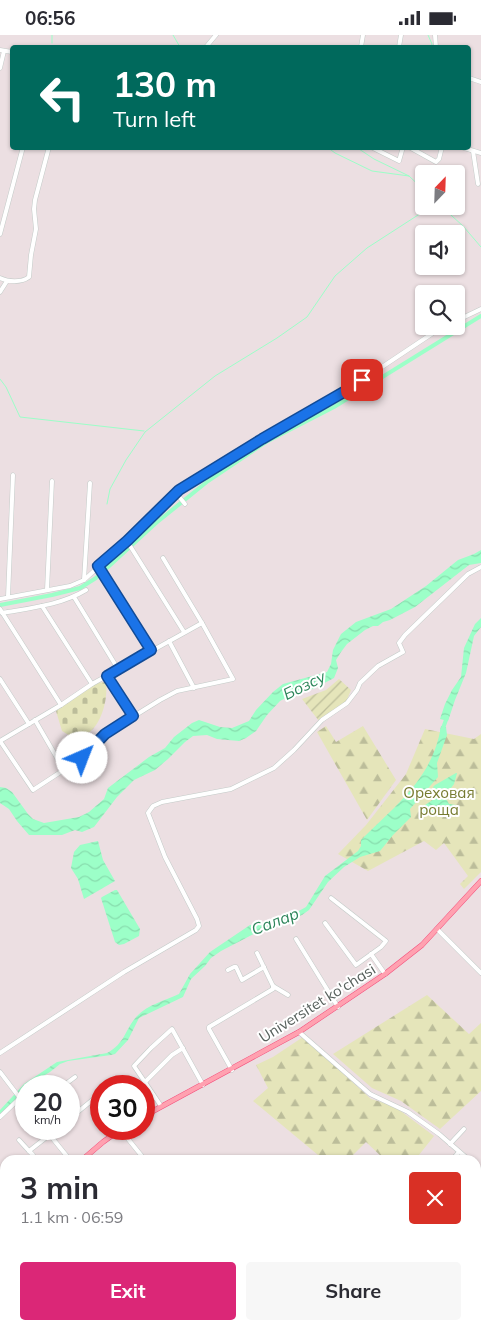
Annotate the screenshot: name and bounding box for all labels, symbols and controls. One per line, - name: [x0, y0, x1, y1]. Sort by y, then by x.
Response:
- text: 06:56: [25, 6, 75, 30]
- text: 130 m: [113, 62, 217, 106]
- icon: left: [30, 65, 95, 130]
- text: Turn left: [113, 105, 196, 133]
- north arrow: [415, 165, 465, 215]
- map controls: [415, 165, 465, 335]
- button: sound: [415, 225, 465, 275]
- button: search: [415, 285, 465, 335]
- pin: [341, 359, 383, 401]
- icon: arrive: [348, 366, 376, 394]
- water label: Бозсу: [279, 666, 330, 704]
- position arrow: [55, 731, 107, 783]
- park label: Ореховая роща: [403, 783, 475, 819]
- water label: Салар: [248, 903, 302, 939]
- street label: Universitet ko'chasi: [255, 959, 379, 1047]
- speed limit sign: 30: [90, 1075, 155, 1140]
- text: 20: [32, 1086, 63, 1117]
- text: km/h: [34, 1112, 61, 1127]
- text: 3 min: [20, 1169, 99, 1207]
- button: close: [409, 1172, 461, 1224]
- text: 1.1 km · 06:59: [20, 1207, 123, 1227]
- button: Exit: [20, 1262, 236, 1320]
- button: Share: [246, 1262, 461, 1320]

